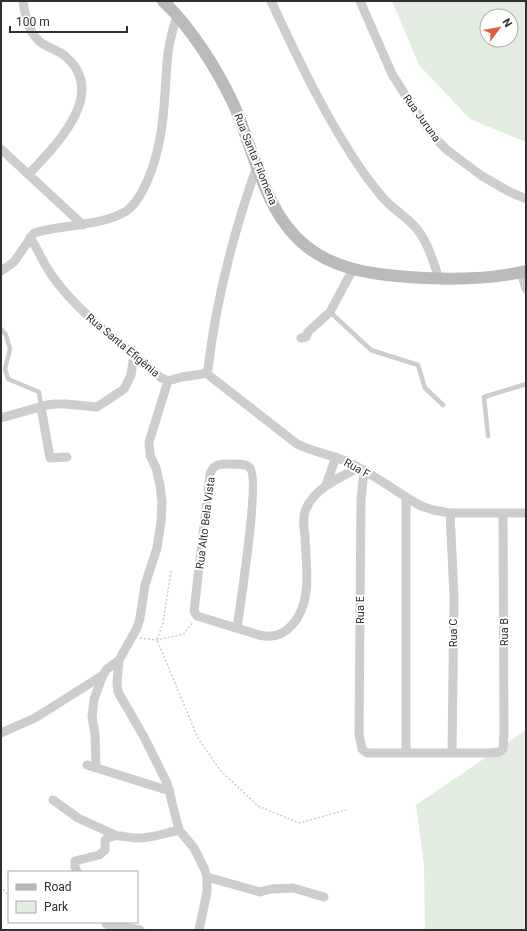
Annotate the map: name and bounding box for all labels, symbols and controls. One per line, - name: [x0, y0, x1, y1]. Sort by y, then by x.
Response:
- scale bar: [10, 8, 127, 34]
- north arrow: [479, 8, 519, 48]
- text: 100 m: [16, 15, 50, 29]
- text: N: [499, 16, 515, 30]
- street label: Rua Juruna: [400, 92, 443, 145]
- street label: Rua Santa Filomena: [231, 111, 280, 207]
- street label: Rua Santa Efigênia: [83, 311, 162, 380]
- street label: Rua F: [342, 456, 372, 481]
- street label: Rua Alto Bela Vista: [193, 476, 218, 570]
- street label: Rua E: [354, 596, 367, 624]
- street label: Rua B: [498, 618, 511, 646]
- street label: Rua C: [447, 619, 460, 647]
- legend: [8, 871, 138, 923]
- text: Road: [44, 880, 72, 894]
- text: Park: [44, 900, 69, 914]

